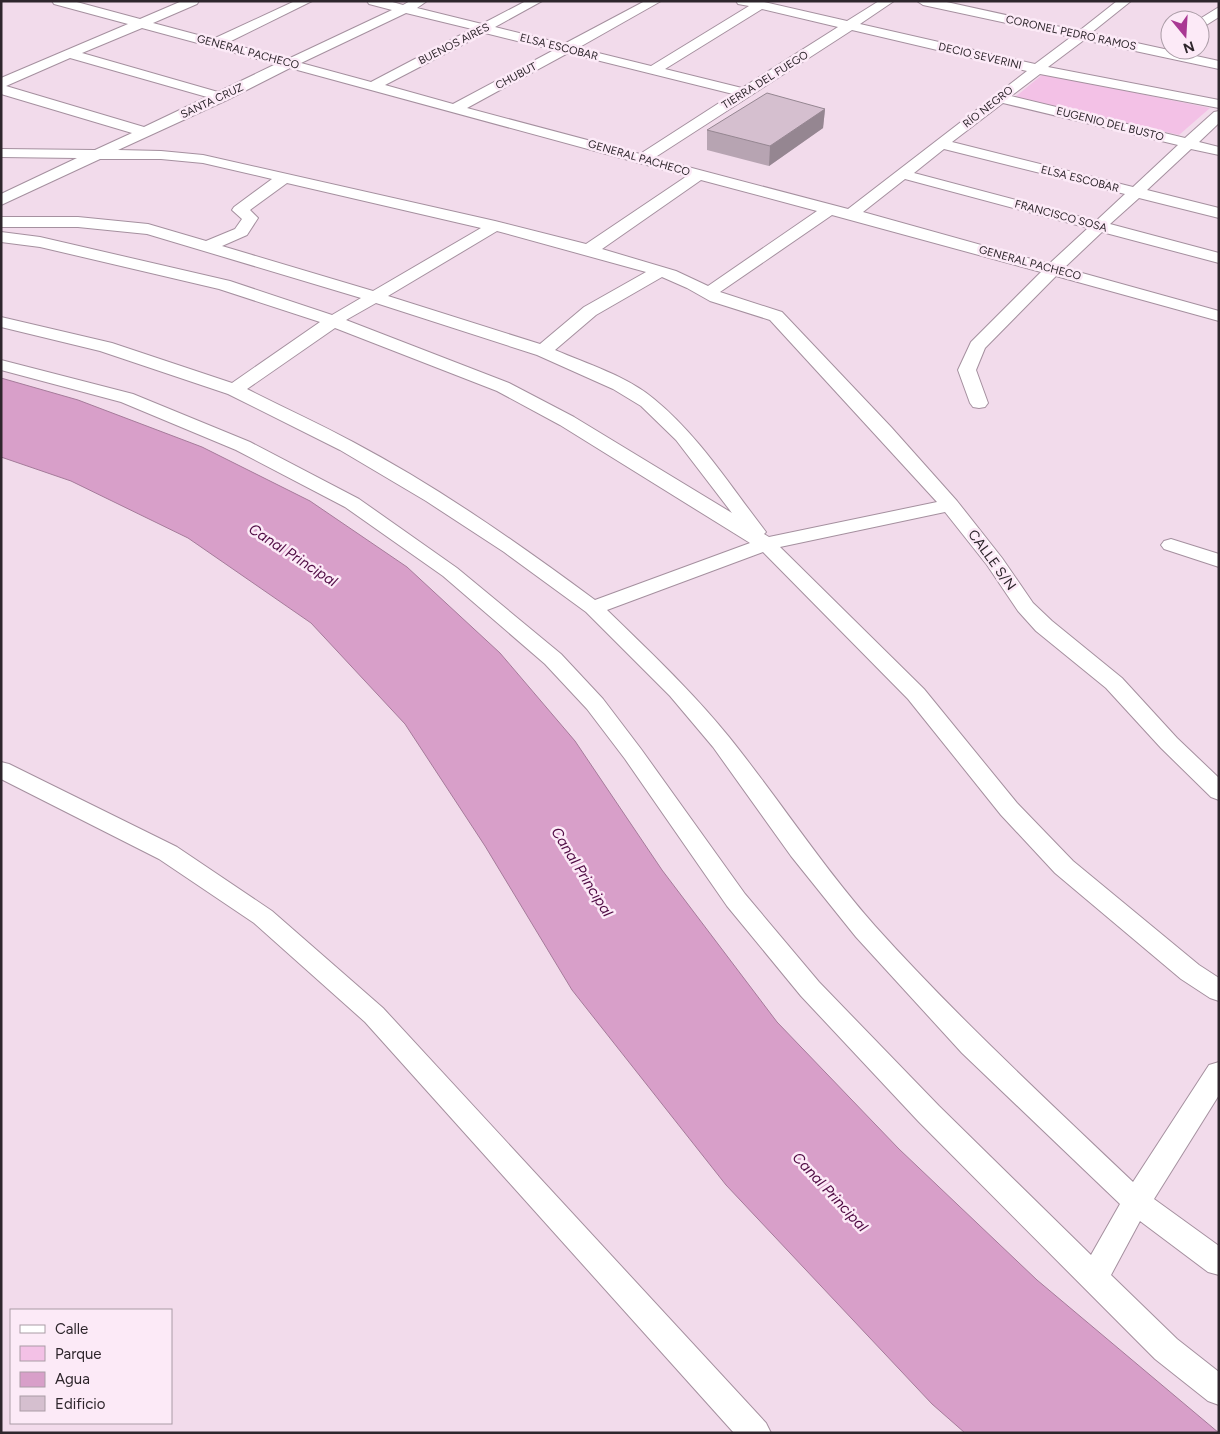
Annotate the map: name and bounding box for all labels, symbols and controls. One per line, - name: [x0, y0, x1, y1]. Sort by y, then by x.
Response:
- north arrow: [1160, 10, 1210, 60]
- street label: CORONEL PEDRO RAMOS: [1005, 13, 1138, 53]
- street label: BUENOS AIRES: [416, 20, 492, 68]
- street label: ELSA ESCOBAR: [519, 31, 599, 63]
- street label: GENERAL PACHECO: [195, 32, 301, 72]
- text: N: [1181, 37, 1197, 57]
- street label: DECIO SEVERINI: [937, 40, 1023, 72]
- street label: TIERRA DEL FUEGO: [719, 48, 811, 112]
- street label: CHUBUT: [493, 60, 539, 92]
- street label: SANTA CRUZ: [179, 81, 245, 121]
- street label: RÍO NEGRO: [960, 83, 1016, 131]
- street label: EUGENIO DEL BUSTO: [1055, 104, 1166, 144]
- street label: GENERAL PACHECO: [587, 137, 692, 179]
- street label: ELSA ESCOBAR: [1040, 163, 1120, 195]
- street label: FRANCISCO SOSA: [1013, 197, 1109, 235]
- street label: GENERAL PACHECO: [977, 243, 1083, 283]
- water label: Canal Principal: [245, 520, 341, 591]
- street label: CALLE S/N: [964, 526, 1020, 594]
- water label: Canal Principal: [547, 824, 617, 921]
- water label: Canal Principal: [789, 1149, 872, 1236]
- legend: [10, 1309, 172, 1424]
- text: Calle: [55, 1320, 88, 1338]
- text: Parque: [55, 1345, 102, 1363]
- text: Agua: [55, 1370, 90, 1388]
- text: Edificio: [55, 1395, 106, 1413]

